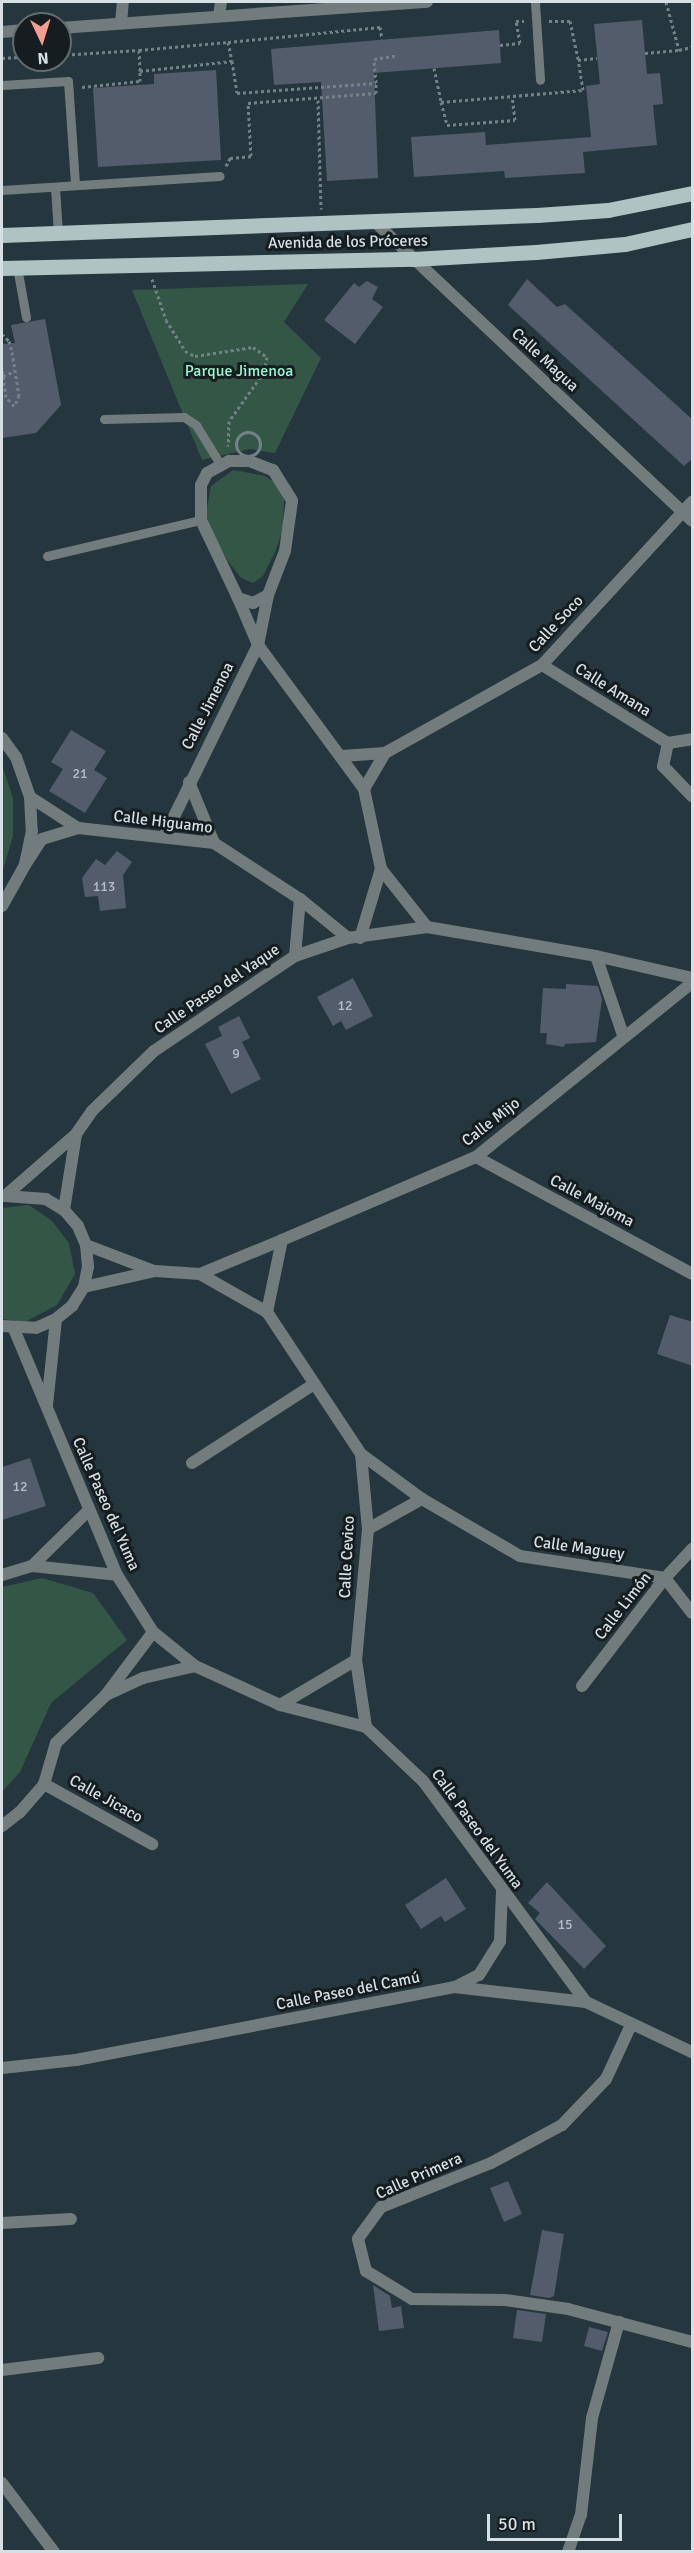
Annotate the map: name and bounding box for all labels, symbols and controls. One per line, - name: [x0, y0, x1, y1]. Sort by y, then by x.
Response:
- north arrow: [12, 12, 72, 72]
- text: N: [37, 48, 49, 68]
- street label: Avenida de los Próceres: [268, 231, 428, 253]
- street label: Calle Magua: [508, 324, 582, 396]
- park label: Parque Jimenoa: [185, 361, 293, 381]
- street label: Calle Soco: [525, 591, 587, 657]
- street label: Calle Jimenoa: [178, 659, 238, 753]
- street label: Calle Amana: [572, 659, 654, 721]
- house number: 21: [72, 766, 88, 782]
- street label: Calle Higuamo: [112, 806, 214, 838]
- house number: 113: [93, 879, 115, 895]
- street label: Calle Paseo del Yaque: [151, 940, 283, 1038]
- house number: 12: [337, 998, 353, 1014]
- house number: 9: [232, 1046, 240, 1062]
- street label: Calle Mijo: [458, 1093, 524, 1151]
- street label: Calle Majoma: [546, 1171, 638, 1231]
- street label: Calle Paseo del Yuma: [68, 1434, 144, 1574]
- house number: 12: [12, 1479, 28, 1495]
- street label: Calle Cevico: [335, 1515, 359, 1599]
- street label: Calle Maguey: [532, 1532, 626, 1564]
- street label: Calle Limón: [591, 1568, 655, 1644]
- street label: Calle Paseo del Yuma: [427, 1765, 527, 1893]
- street label: Calle Jicaco: [66, 1771, 146, 1827]
- house number: 15: [557, 1917, 573, 1933]
- street label: Calle Paseo del Camú: [275, 1968, 421, 2014]
- street label: Calle Primera: [373, 2148, 465, 2204]
- scale bar: [490, 2502, 625, 2540]
- text: 50 m: [498, 2513, 536, 2535]

